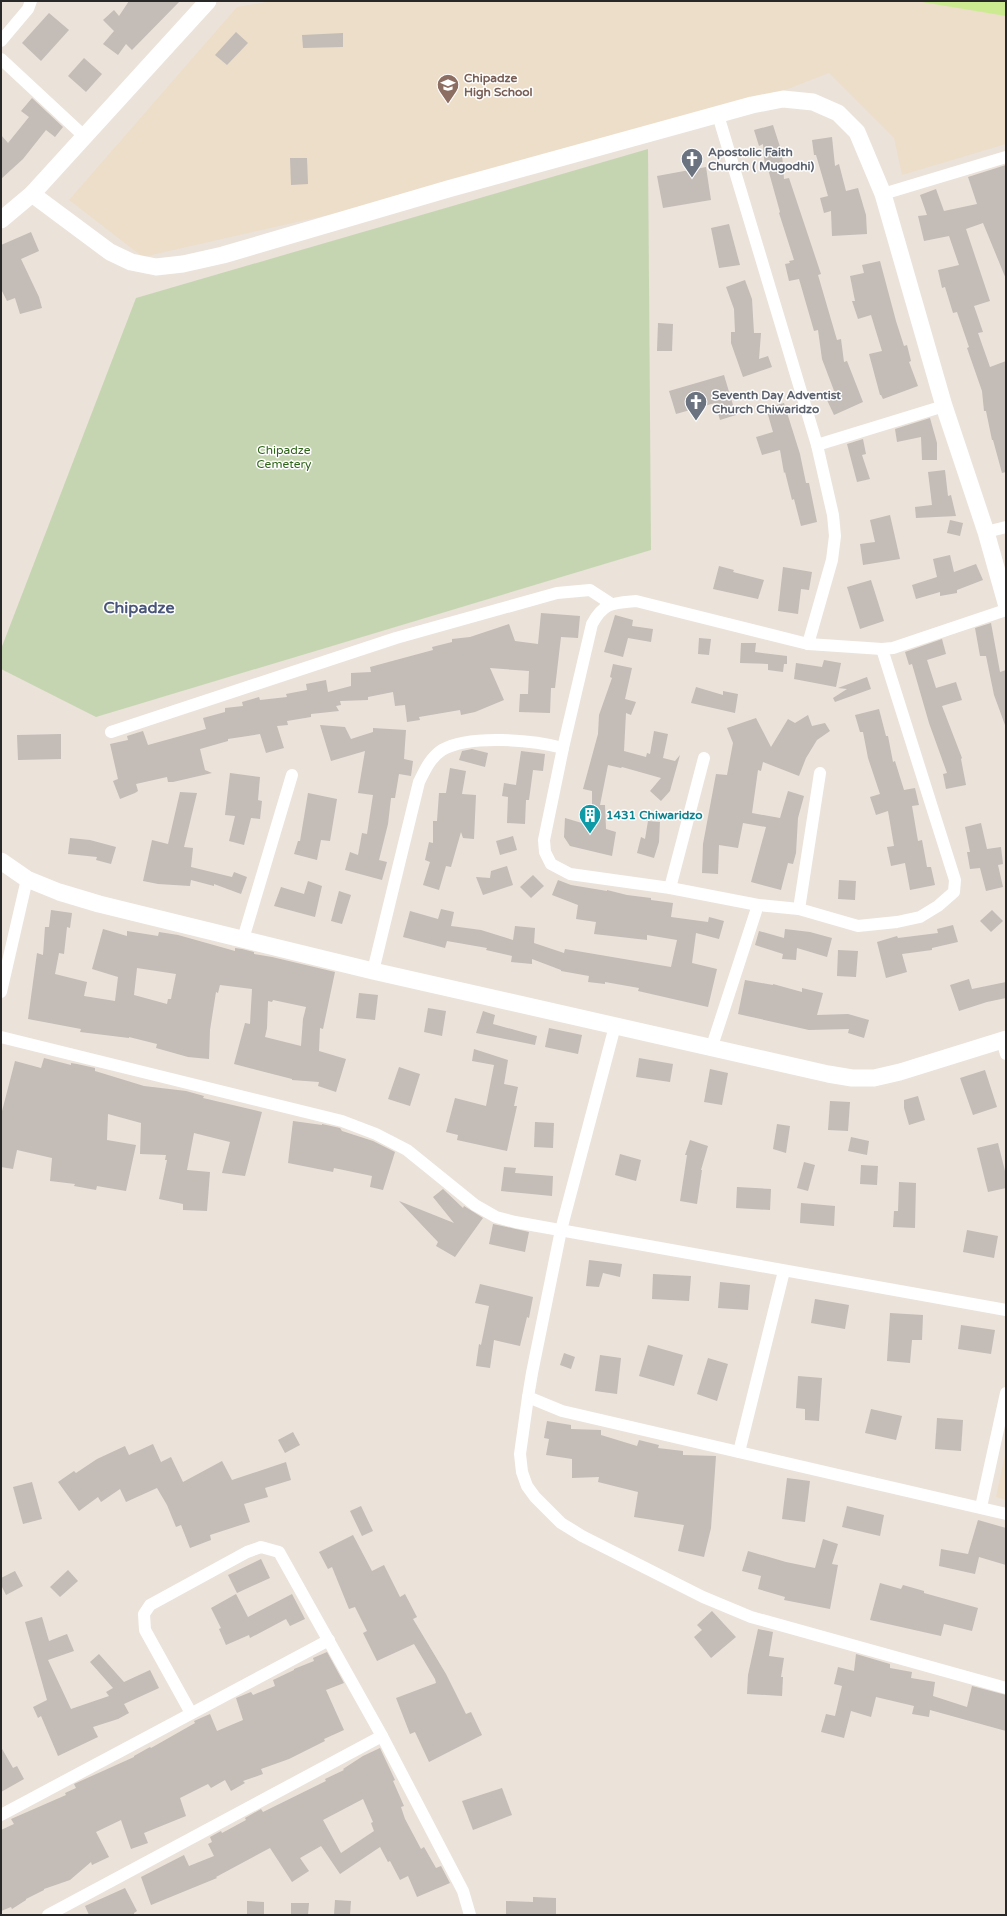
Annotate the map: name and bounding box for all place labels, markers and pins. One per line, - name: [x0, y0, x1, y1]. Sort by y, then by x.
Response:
- place label: Chipadze High School: [464, 71, 533, 100]
- school or university icon: Chipadze High School: [435, 72, 461, 105]
- place label: Apostolic Faith Church ( Mugodhi): [708, 145, 814, 174]
- church icon: Apostolic Faith Church ( Mugodhi): [679, 146, 705, 179]
- place label: Seventh Day Adventist Church Chiwaridzo: [712, 388, 841, 416]
- church icon: Seventh Day Adventist Church Chiwaridzo: [683, 389, 709, 422]
- building icon: 1431 Chiwaridzo: [577, 802, 603, 835]
- place label: 1431 Chiwaridzo: [606, 808, 703, 822]

